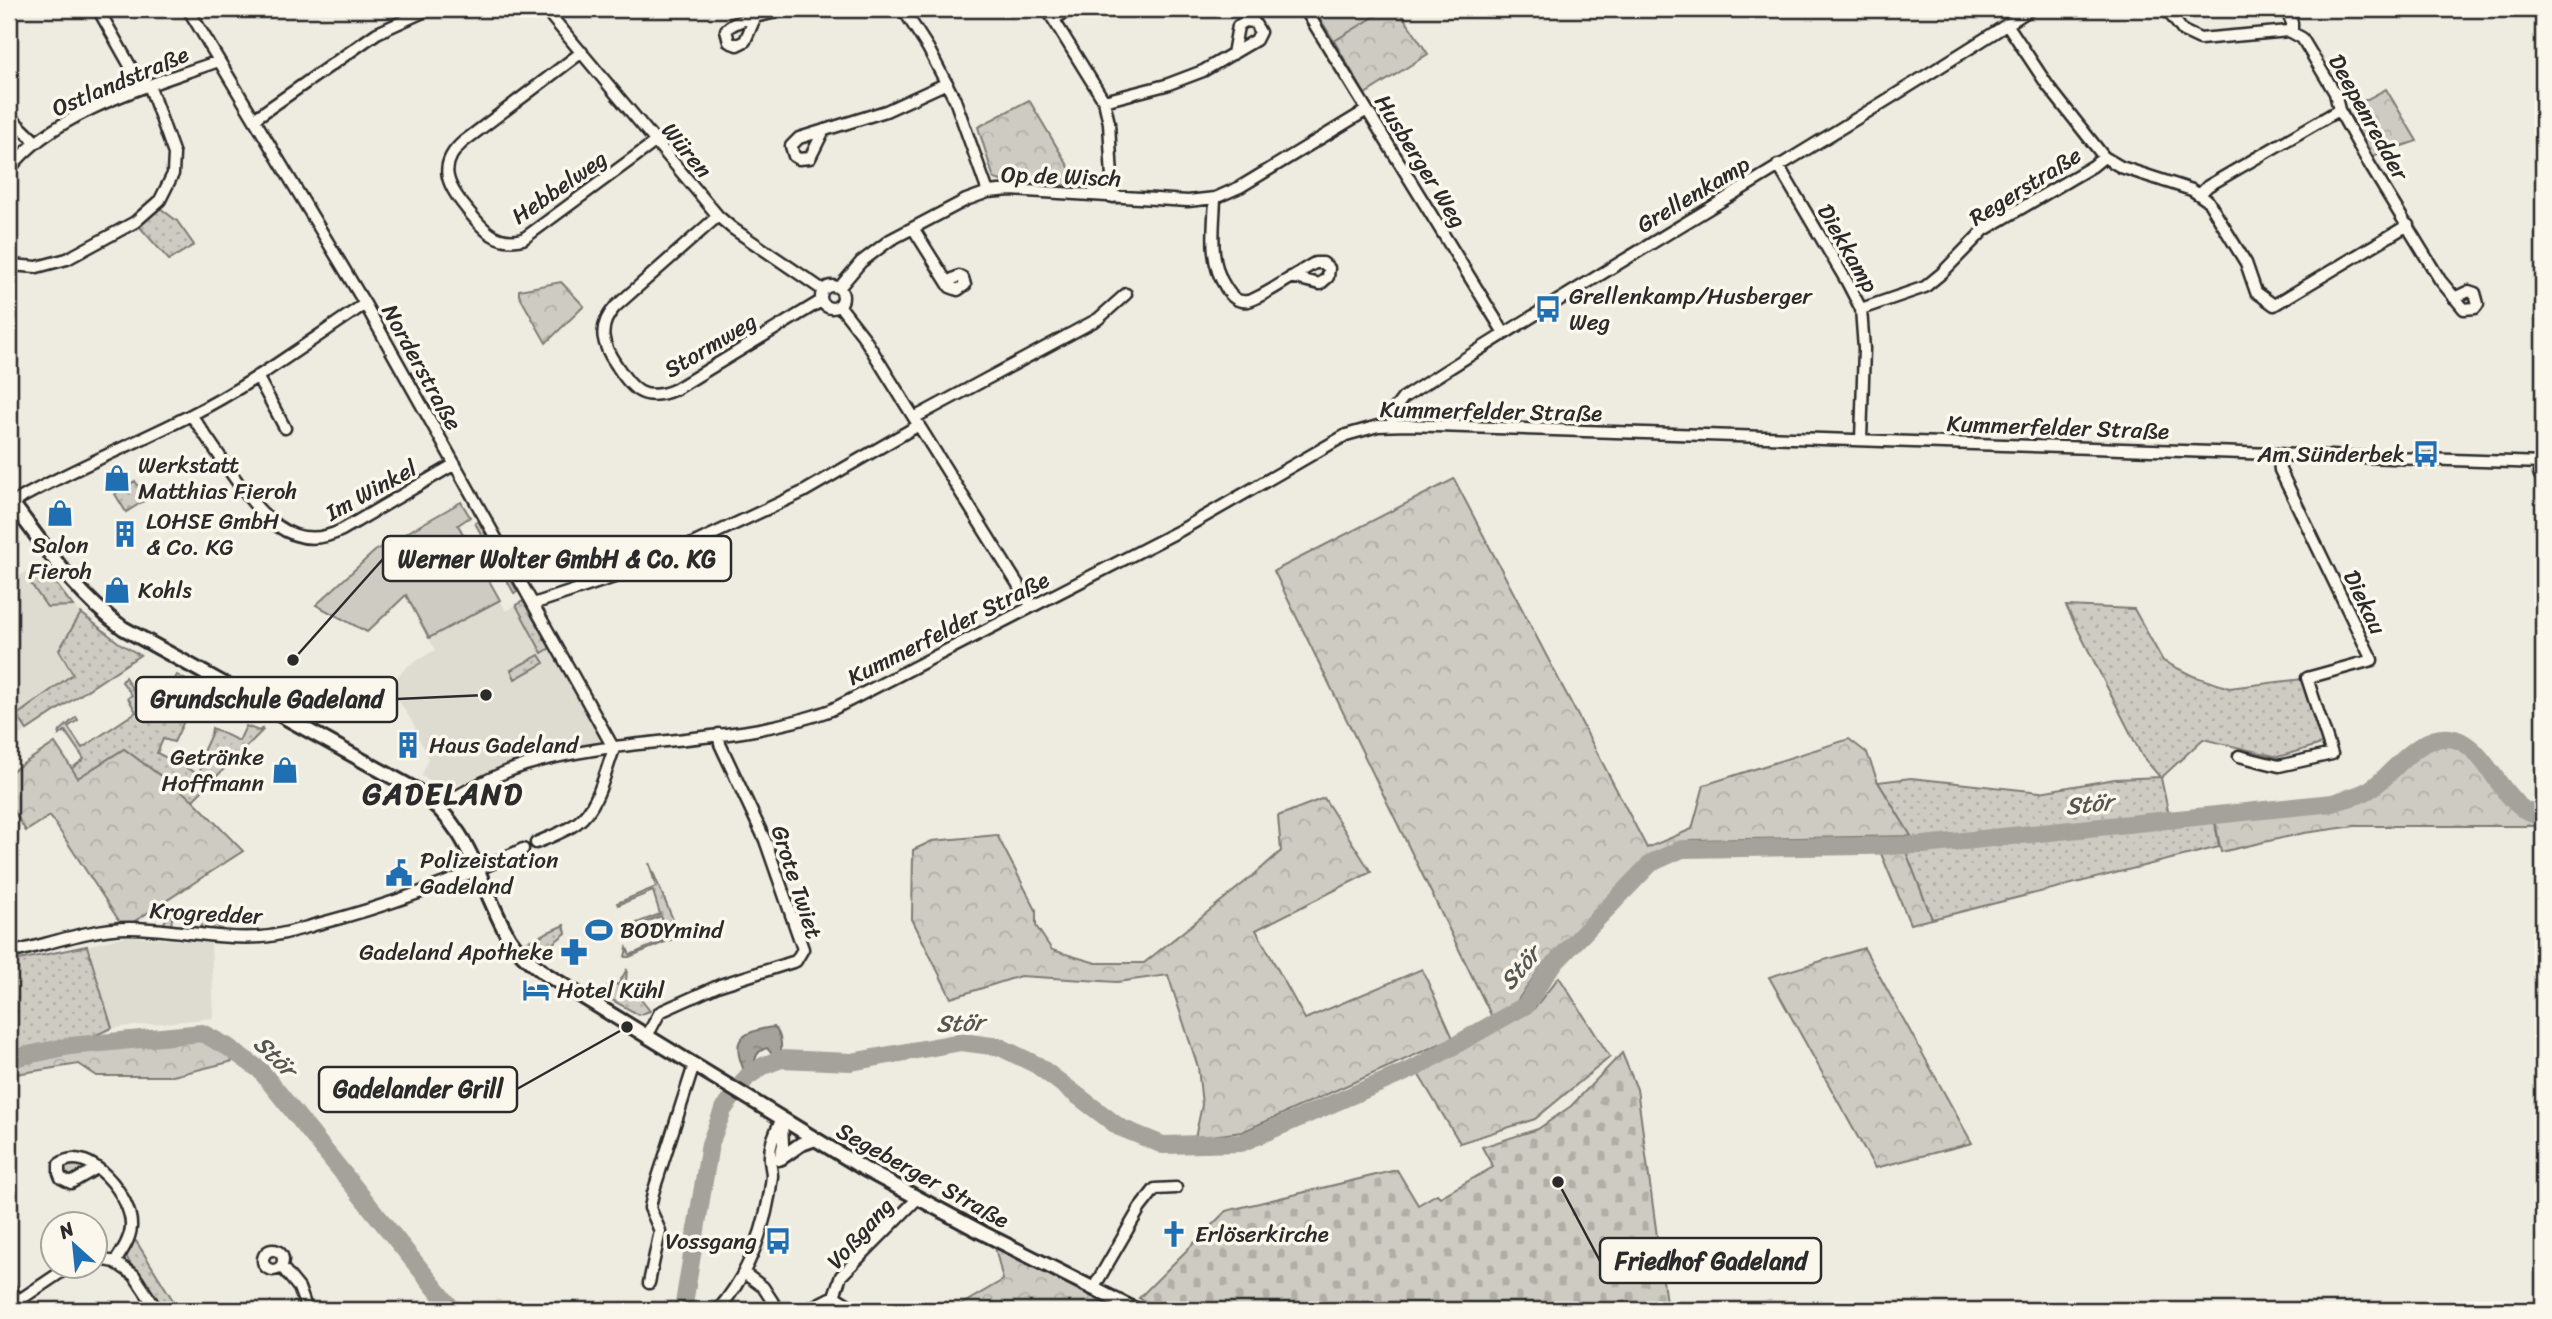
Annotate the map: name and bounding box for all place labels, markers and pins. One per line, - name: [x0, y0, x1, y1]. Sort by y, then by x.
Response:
- place label: Grellenkamp/Husberger Weg: [1569, 276, 1813, 343]
- bus stop icon: Grellenkamp/Husberger Weg: [1533, 294, 1563, 324]
- place label: Am Sünderbek: [2256, 434, 2405, 475]
- bus stop icon: Am Sünderbek: [2411, 439, 2441, 469]
- place label: Werkstatt Matthias Fieroh: [138, 445, 297, 512]
- shop icon: Werkstatt Matthias Fieroh: [102, 463, 132, 493]
- shop icon: Salon Fieroh: [45, 498, 75, 528]
- place label: LOHSE GmbH & Co. KG: [146, 501, 280, 568]
- building icon: LOHSE GmbH & Co. KG: [110, 519, 140, 549]
- place label: Salon Fieroh: [28, 525, 92, 592]
- callout: Werner Wolter GmbH & Co. KG: [383, 536, 731, 581]
- place label: Kohls: [138, 570, 192, 611]
- shop icon: Kohls: [102, 575, 132, 605]
- callout: Grundschule Gadeland: [136, 677, 397, 722]
- place label: Haus Gadeland: [429, 725, 580, 766]
- building icon: Haus Gadeland: [393, 730, 423, 760]
- place label: Getränke Hoffmann: [162, 737, 264, 804]
- shop icon: Getränke Hoffmann: [270, 755, 300, 785]
- place label: Polizeistation Gadeland: [420, 840, 559, 907]
- public building icon: Polizeistation Gadeland: [384, 858, 414, 888]
- place label: BODYmind: [620, 910, 725, 951]
- sports icon: BODYmind: [584, 915, 614, 945]
- place label: Gadeland Apotheke: [359, 932, 553, 973]
- pharmacy icon: Gadeland Apotheke: [559, 937, 589, 967]
- place label: Hotel Kühl: [557, 970, 665, 1011]
- hotel icon: Hotel Kühl: [521, 975, 551, 1005]
- callout: Gadelander Grill: [319, 1067, 517, 1112]
- place label: Erlöserkirche: [1195, 1214, 1329, 1255]
- church icon: Erlöserkirche: [1159, 1219, 1189, 1249]
- place label: Vossgang: [665, 1221, 757, 1262]
- bus stop icon: Vossgang: [763, 1226, 793, 1256]
- callout: Friedhof Gadeland: [1600, 1238, 1821, 1283]

